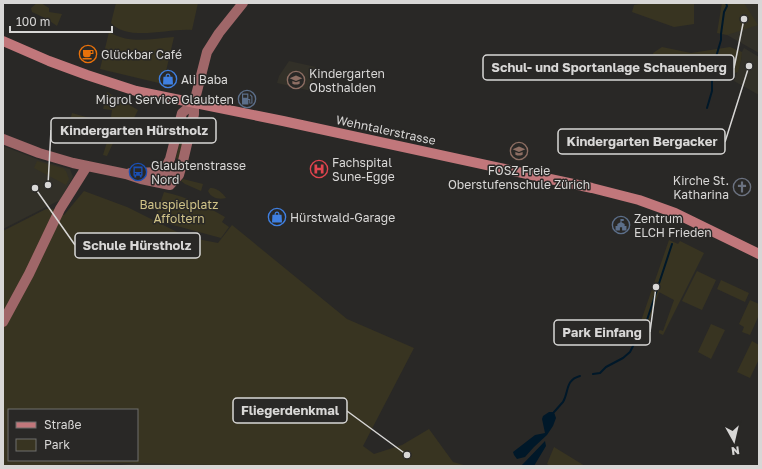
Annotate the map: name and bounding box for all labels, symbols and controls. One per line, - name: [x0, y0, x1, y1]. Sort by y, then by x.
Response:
- scale bar: [10, 8, 112, 34]
- text: 100 m: [16, 14, 50, 29]
- cafe icon: Glückbar Café: [78, 44, 98, 64]
- place label: Glückbar Café: [101, 47, 182, 62]
- callout: Schul- und Sportanlage Schauenberg: [483, 55, 734, 80]
- text: Schul- und Sportanlage Schauenberg: [491, 59, 727, 75]
- place label: Kindergarten Obsthalden: [309, 66, 385, 95]
- shop icon: Ali Baba: [158, 69, 178, 89]
- school or university icon: Kindergarten Obsthalden: [286, 70, 306, 90]
- place label: Ali Baba: [181, 72, 228, 87]
- fuel station icon: Migrol Service Glaubten: [237, 89, 257, 109]
- place label: Migrol Service Glaubten: [96, 92, 234, 107]
- street label: Wehntalerstrasse: [335, 112, 437, 148]
- callout: Kindergarten Hürstholz: [51, 118, 216, 143]
- text: Kindergarten Hürstholz: [60, 122, 208, 138]
- callout: Kindergarten Bergacker: [558, 129, 725, 154]
- text: Kindergarten Bergacker: [567, 133, 717, 149]
- school or university icon: FOSZ Freie Oberstufenschule Zürich: [509, 141, 529, 161]
- place label: Fachspital Sune-Egge: [332, 155, 395, 184]
- place label: Glaubtenstrasse Nord: [151, 158, 246, 187]
- hospital icon: Fachspital Sune-Egge: [309, 159, 329, 179]
- bus stop icon: Glaubtenstrasse Nord: [128, 162, 148, 182]
- place label: FOSZ Freie Oberstufenschule Zürich: [448, 163, 590, 192]
- place label: Kirche St. Katharina: [673, 173, 729, 202]
- church icon: Kirche St. Katharina: [732, 177, 752, 197]
- park label: Bauspielplatz Affoltern: [140, 197, 218, 226]
- shop icon: Hürstwald-Garage: [267, 207, 287, 227]
- place label: Hürstwald-Garage: [290, 210, 395, 225]
- place label: Zentrum ELCH Frieden: [634, 211, 712, 240]
- public building icon: Zentrum ELCH Frieden: [611, 215, 631, 235]
- callout: Schule Hürstholz: [75, 233, 200, 258]
- text: Schule Hürstholz: [83, 237, 192, 253]
- callout: Park Einfang: [554, 320, 650, 345]
- text: Park Einfang: [562, 324, 642, 340]
- callout: Fliegerdenkmal: [233, 398, 347, 423]
- text: Fliegerdenkmal: [241, 402, 340, 418]
- legend: [8, 409, 138, 461]
- text: Straße: [44, 417, 82, 432]
- north arrow: [714, 421, 754, 461]
- text: Park: [44, 437, 70, 452]
- text: N: [730, 444, 741, 458]

